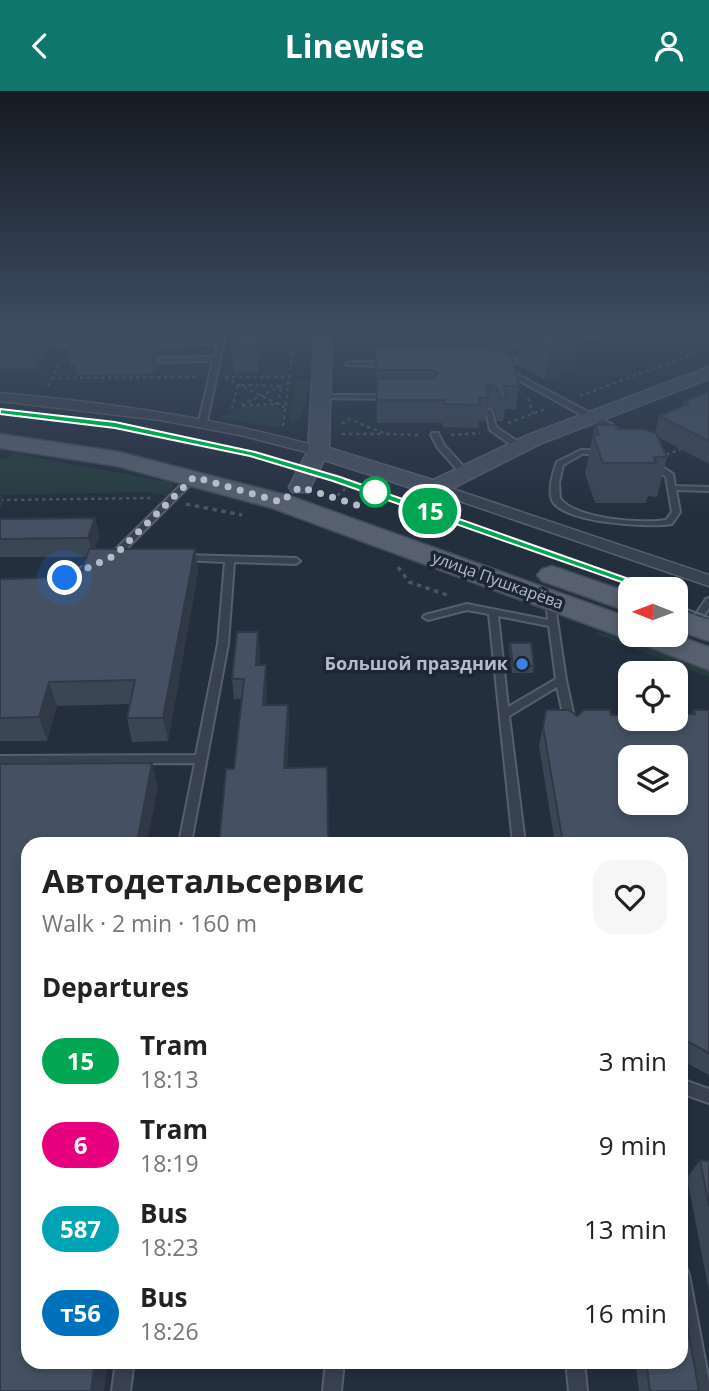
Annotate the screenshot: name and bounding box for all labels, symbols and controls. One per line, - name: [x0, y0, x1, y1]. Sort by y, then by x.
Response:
- text: Linewise: [285, 24, 424, 67]
- icon: back: [21, 27, 59, 65]
- icon: person: [650, 27, 688, 65]
- unlabelled marker: [360, 477, 390, 507]
- line badge: 15: [398, 488, 462, 534]
- text: 15: [416, 494, 444, 527]
- street label: улица Пушкарёва: [429, 546, 567, 614]
- your location: [47, 560, 82, 595]
- north arrow: [618, 577, 688, 647]
- map controls: [618, 577, 688, 815]
- place label: Большой праздник: [325, 651, 509, 675]
- marker: Большой праздник: [514, 656, 530, 672]
- button: locate: [618, 661, 688, 731]
- button: layers: [618, 745, 688, 815]
- text: Автодетальсервис: [42, 858, 364, 903]
- button: heart: [593, 860, 667, 934]
- text: Walk · 2 min · 160 m: [42, 907, 257, 939]
- text: Departures: [42, 969, 189, 1005]
- text: Tram: [140, 1027, 208, 1063]
- text: 3 min: [599, 1043, 667, 1079]
- text: 15: [67, 1044, 94, 1077]
- text: 18:13: [140, 1063, 199, 1095]
- text: Tram: [140, 1111, 208, 1147]
- text: 9 min: [599, 1127, 667, 1163]
- text: 6: [74, 1128, 87, 1161]
- text: 18:19: [140, 1147, 199, 1179]
- text: Bus: [140, 1195, 187, 1231]
- text: 13 min: [584, 1211, 667, 1247]
- text: 587: [60, 1212, 101, 1245]
- text: 18:23: [140, 1231, 199, 1263]
- text: Bus: [140, 1279, 187, 1315]
- text: 16 min: [584, 1295, 667, 1331]
- text: т56: [60, 1296, 101, 1329]
- text: 18:26: [140, 1315, 199, 1347]

